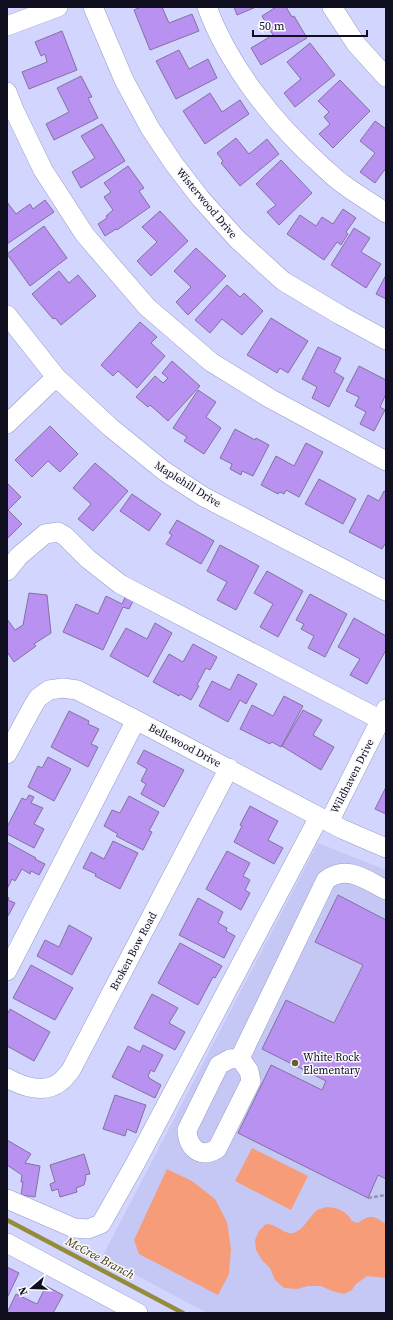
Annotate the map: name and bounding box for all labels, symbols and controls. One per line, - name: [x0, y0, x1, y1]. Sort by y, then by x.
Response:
- scale bar: [253, 12, 367, 38]
- text: 50 m: [259, 18, 285, 34]
- street label: Wisterwood Drive: [173, 165, 241, 242]
- street label: Maplehill Drive: [152, 458, 224, 511]
- street label: Bellewood Drive: [146, 720, 224, 771]
- street label: Wildhaven Drive: [327, 736, 378, 816]
- street label: Broken Bow Road: [106, 909, 161, 993]
- place label: White Rock Elementary: [303, 1050, 361, 1078]
- marker: White Rock Elementary: [290, 1058, 300, 1068]
- water label: McCree Branch: [62, 1233, 138, 1283]
- north arrow: [12, 1268, 52, 1308]
- text: N: [15, 1285, 31, 1297]

